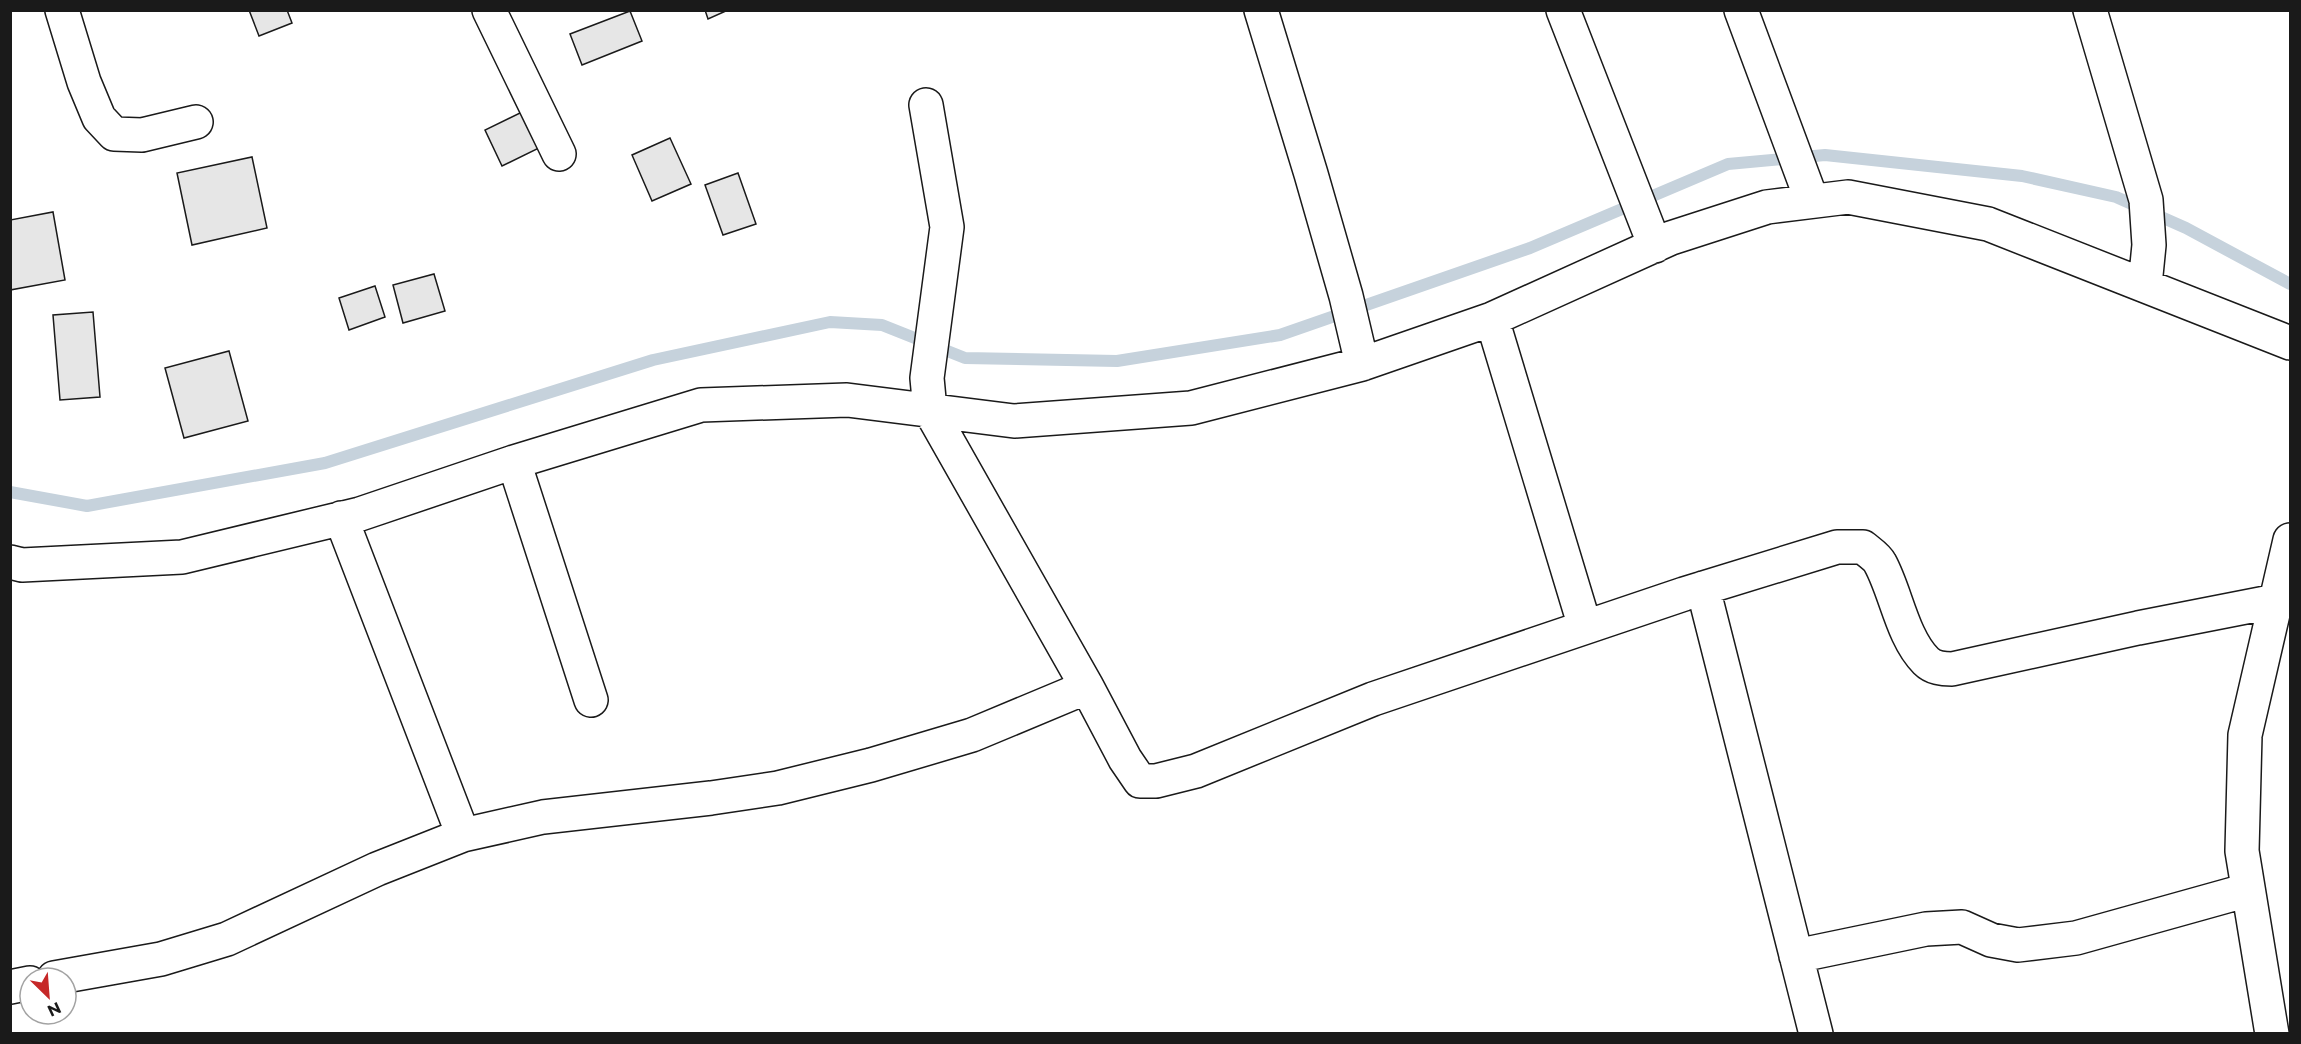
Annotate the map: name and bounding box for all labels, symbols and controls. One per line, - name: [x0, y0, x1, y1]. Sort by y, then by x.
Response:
- north arrow: [18, 966, 78, 1026]
- text: N: [44, 998, 64, 1020]

